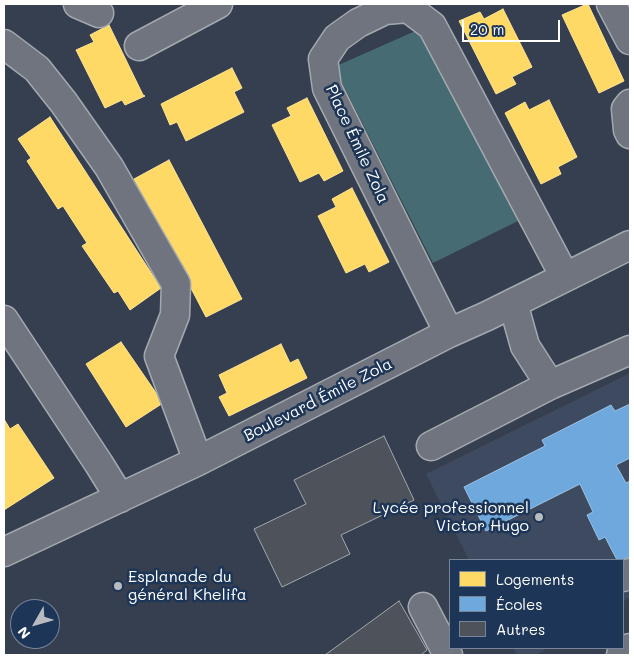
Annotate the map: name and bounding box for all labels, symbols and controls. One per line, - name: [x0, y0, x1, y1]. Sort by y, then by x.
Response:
- scale bar: [464, 10, 562, 42]
- text: 20 m: [470, 19, 504, 39]
- street label: Place Émile Zola: [321, 82, 393, 206]
- street label: Boulevard Émile Zola: [241, 354, 395, 446]
- place label: Lycée professionnel Victor Hugo: [373, 498, 529, 536]
- marker: Lycée professionnel Victor Hugo: [533, 511, 545, 523]
- legend: [449, 559, 624, 649]
- place label: Esplanade du général Khelifa: [128, 567, 247, 605]
- text: Logements: [496, 569, 574, 589]
- marker: Esplanade du général Khelifa: [112, 580, 124, 592]
- text: Écoles: [496, 594, 543, 614]
- north arrow: [10, 599, 60, 649]
- text: Autres: [496, 619, 545, 639]
- text: N: [13, 623, 34, 643]

